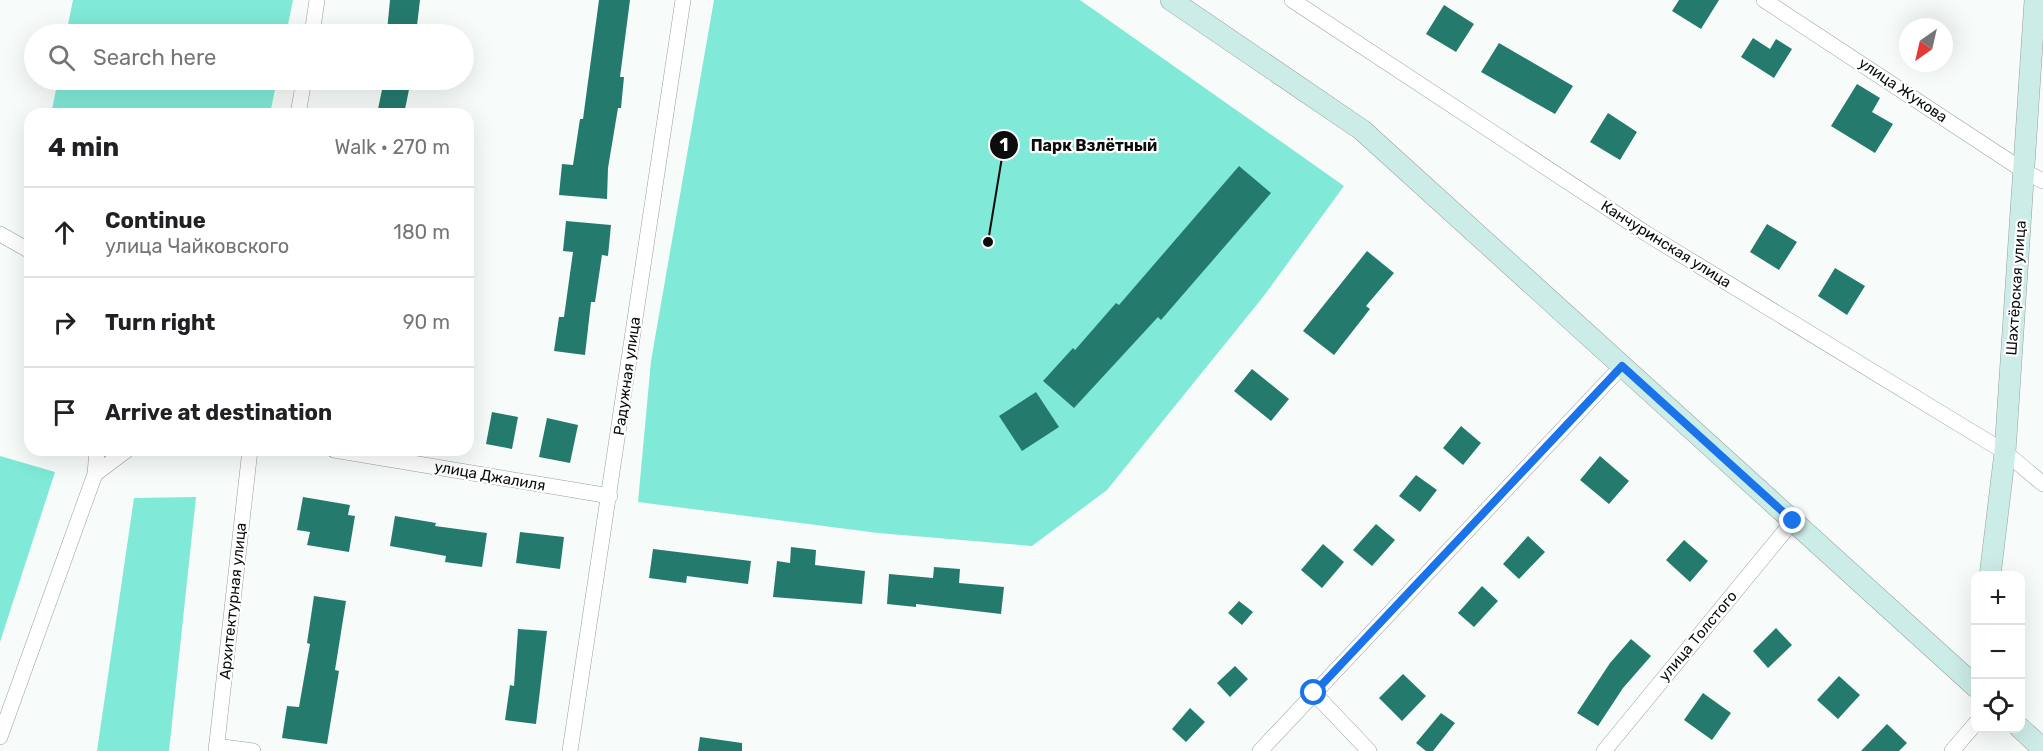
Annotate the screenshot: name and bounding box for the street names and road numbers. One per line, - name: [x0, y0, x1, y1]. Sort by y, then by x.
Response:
- street label: улица Жукова: [1855, 54, 1951, 126]
- street label: Канчуринская улица: [1598, 197, 1734, 291]
- street label: Шахтёрская улица: [2002, 220, 2030, 356]
- street label: Радужная улица: [610, 316, 644, 436]
- street label: улица Джалиля: [433, 457, 547, 495]
- street label: Архитектурная улица: [216, 522, 250, 680]
- street label: улица Толстого: [1655, 587, 1741, 685]

